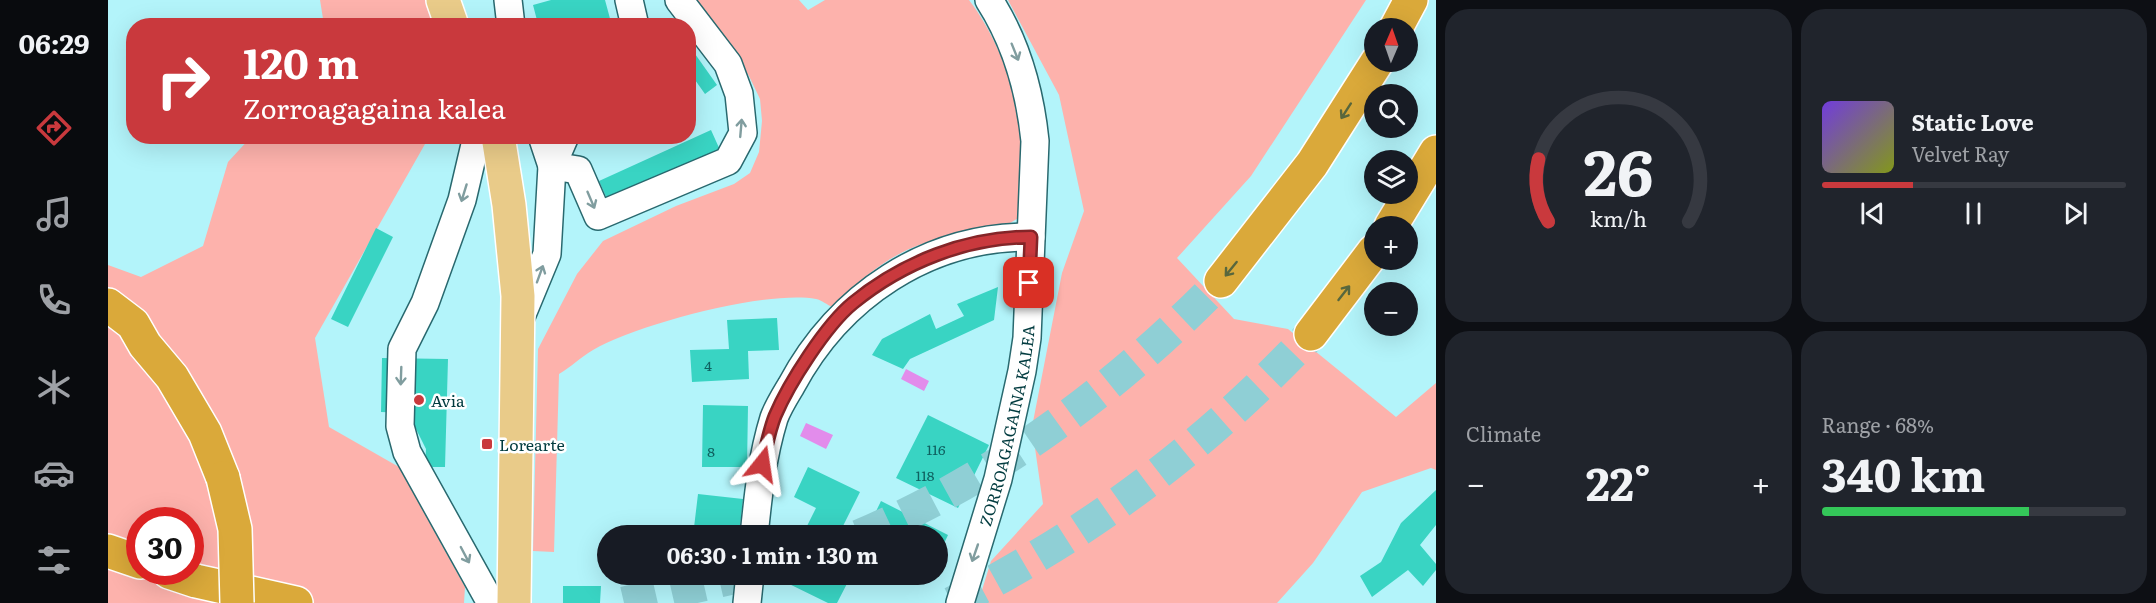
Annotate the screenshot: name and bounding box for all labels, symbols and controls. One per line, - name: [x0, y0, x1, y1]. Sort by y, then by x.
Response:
- north arrow: [1364, 18, 1418, 72]
- map controls: [1364, 18, 1418, 336]
- text: 06:29: [18, 22, 90, 62]
- text: 120 m: [243, 30, 359, 92]
- icon: right: [144, 42, 222, 120]
- one-way arrow: [1010, 43, 1021, 61]
- button: search: [1364, 84, 1418, 138]
- text: Zorroagagaina kalea: [243, 87, 506, 127]
- one-way arrow: [1340, 102, 1352, 119]
- text: Static Love: [1912, 105, 2034, 138]
- icon: directions: [33, 107, 75, 149]
- one-way arrow: [736, 119, 747, 138]
- text: 26: [1583, 124, 1653, 216]
- text: Velvet Ray: [1912, 138, 2009, 168]
- button: layers: [1364, 150, 1418, 204]
- one-way arrow: [457, 183, 468, 202]
- one-way arrow: [586, 190, 597, 208]
- icon: music: [33, 193, 75, 235]
- icon: previous: [1856, 197, 1889, 230]
- icon: pause: [1957, 197, 1990, 230]
- icon: next: [2059, 197, 2092, 230]
- text: km/h: [1590, 203, 1647, 235]
- button: +: [1364, 216, 1418, 270]
- pin: [1003, 257, 1054, 308]
- one-way arrow: [1225, 261, 1238, 277]
- one-way arrow: [535, 265, 546, 284]
- icon: arrive: [1012, 266, 1045, 299]
- icon: phone: [33, 279, 75, 321]
- button: −: [1364, 282, 1418, 336]
- one-way arrow: [1337, 286, 1350, 302]
- street label: ZORROAGAGAINA KALEA: [972, 324, 1040, 529]
- house number: 4: [704, 355, 712, 375]
- icon: climate: [33, 366, 75, 408]
- one-way arrow: [396, 366, 407, 386]
- place label: Avia: [431, 388, 465, 412]
- marker: Avia: [412, 393, 426, 407]
- text: Range · 68%: [1822, 409, 1934, 439]
- text: Climate: [1466, 418, 1541, 448]
- place label: Lorearte: [499, 432, 565, 456]
- position arrow: [730, 432, 794, 496]
- marker: Lorearte: [480, 437, 494, 451]
- house number: 116: [927, 439, 946, 459]
- text: 340 km: [1822, 439, 1985, 506]
- house number: 8: [707, 441, 715, 461]
- text: 22°: [1586, 448, 1651, 515]
- icon: car: [33, 452, 75, 494]
- text: −: [1466, 457, 1485, 506]
- text: +: [1751, 457, 1770, 506]
- house number: 118: [915, 465, 935, 485]
- speed limit sign: 30: [126, 507, 204, 585]
- text: 06:30 · 1 min · 130 m: [667, 538, 878, 571]
- icon: filters: [33, 539, 75, 581]
- one-way arrow: [969, 543, 980, 562]
- one-way arrow: [460, 546, 471, 564]

